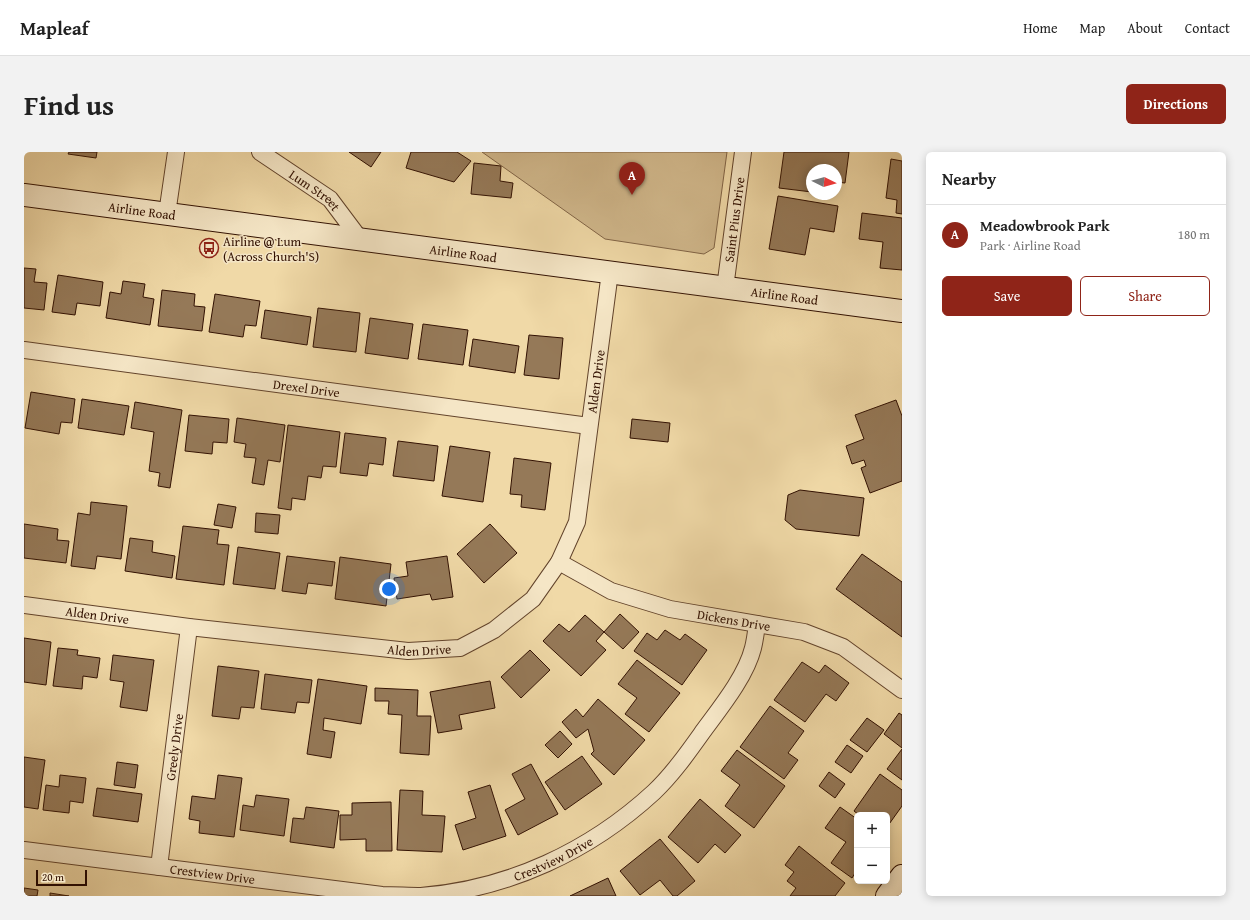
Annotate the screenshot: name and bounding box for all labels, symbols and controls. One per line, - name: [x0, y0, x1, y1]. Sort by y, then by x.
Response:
- text: Mapleaf: [20, 14, 89, 42]
- text: Home: [1023, 18, 1058, 38]
- text: Map: [1080, 18, 1105, 38]
- text: About: [1127, 18, 1163, 38]
- text: Contact: [1185, 18, 1230, 38]
- text: Find us: [24, 84, 114, 125]
- button: Directions: [1126, 84, 1226, 124]
- pin: A: [619, 162, 645, 195]
- north arrow: [806, 164, 842, 200]
- street label: Lum Street: [285, 165, 345, 215]
- text: Nearby: [942, 166, 996, 191]
- street label: Saint Pius Drive: [719, 176, 750, 263]
- street label: Airline Road: [107, 197, 177, 225]
- text: Meadowbrook Park: [980, 215, 1110, 236]
- text: A: [951, 225, 959, 244]
- text: 180 m: [1178, 225, 1210, 244]
- place label: Airline @ Lum (Across Church'S): [223, 232, 319, 266]
- text: Park · Airline Road: [980, 236, 1081, 255]
- bus stop icon: Airline @ Lum (Across Church'S): [198, 237, 220, 259]
- street label: Airline Road: [428, 240, 498, 267]
- button: Save: [942, 276, 1072, 316]
- button: Share: [1080, 276, 1210, 316]
- street label: Airline Road: [749, 282, 819, 310]
- street label: Alden Drive: [582, 349, 610, 414]
- street label: Drexel Drive: [272, 375, 341, 402]
- your location: [379, 579, 399, 599]
- street label: Alden Drive: [64, 602, 130, 629]
- street label: Dickens Drive: [696, 605, 772, 636]
- street label: Alden Drive: [386, 640, 452, 661]
- street label: Greely Drive: [161, 712, 188, 782]
- map controls: [854, 812, 890, 884]
- button: +: [854, 812, 890, 848]
- street label: Crestview Drive: [511, 832, 596, 886]
- button: −: [854, 848, 890, 884]
- street label: Crestview Drive: [169, 859, 256, 889]
- scale bar: [36, 868, 87, 887]
- text: 20 m: [42, 869, 64, 885]

